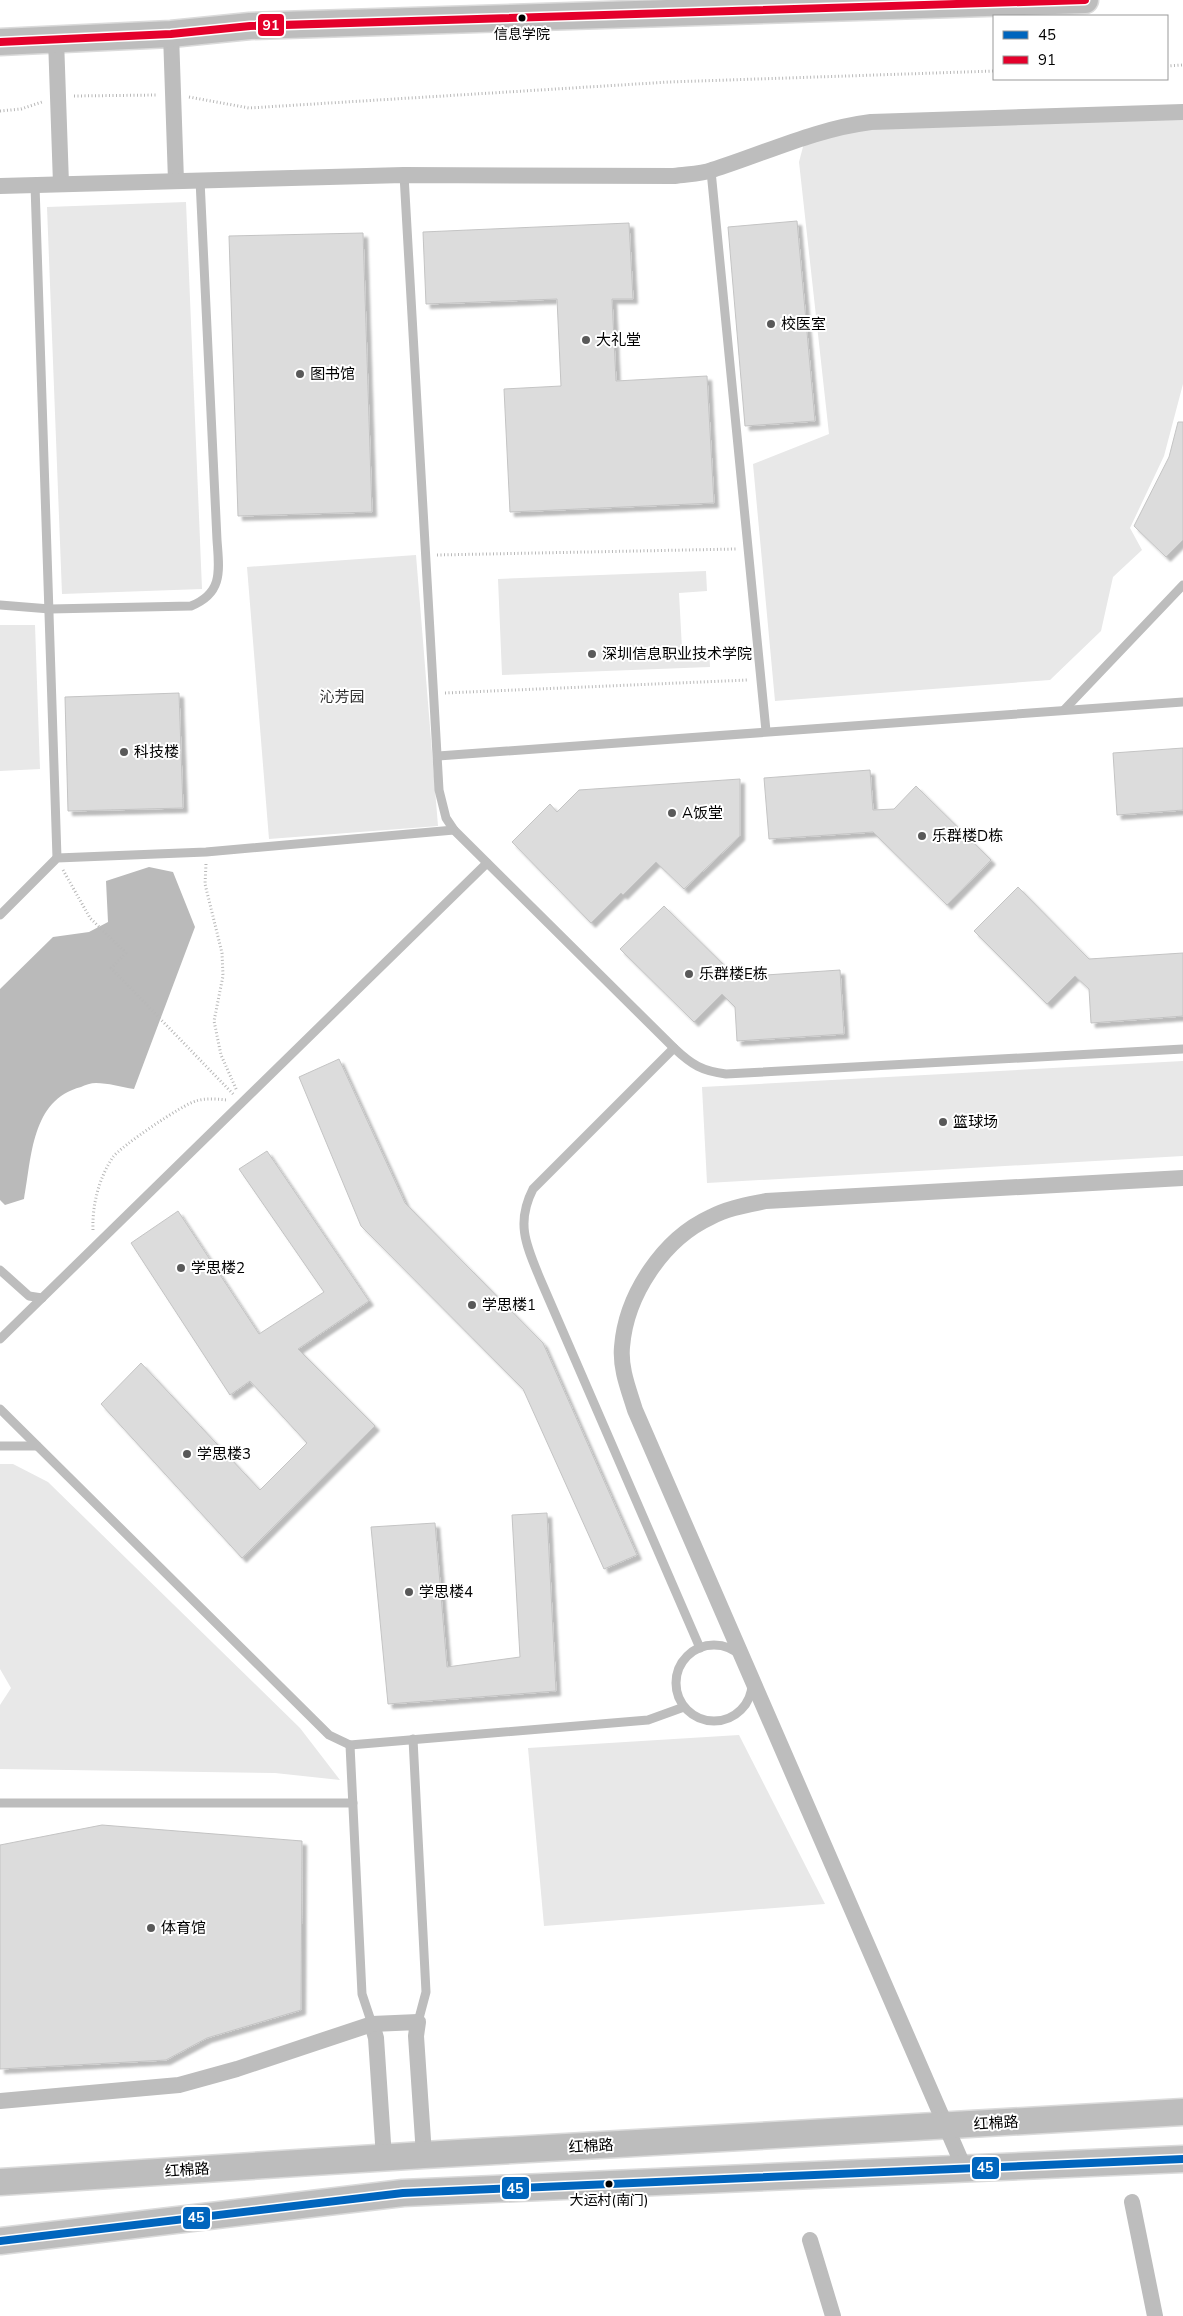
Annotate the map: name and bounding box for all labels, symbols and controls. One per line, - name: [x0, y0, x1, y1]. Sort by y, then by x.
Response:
- line badge: 91: [257, 13, 285, 37]
- marker: 信息学院: [517, 13, 527, 23]
- legend: [993, 15, 1168, 80]
- text: 91: [263, 16, 279, 35]
- place label: 信息学院: [494, 25, 550, 44]
- text: 45: [1038, 25, 1056, 45]
- text: 91: [1038, 50, 1056, 70]
- place label: 校医室: [781, 314, 826, 334]
- marker: 校医室: [765, 318, 777, 330]
- place label: 大礼堂: [596, 330, 641, 350]
- marker: 大礼堂: [580, 334, 592, 346]
- place label: 图书馆: [310, 364, 355, 384]
- marker: 图书馆: [294, 368, 306, 380]
- place label: 深圳信息职业技术学院: [602, 644, 752, 664]
- marker: 深圳信息职业技术学院: [586, 648, 598, 660]
- park label: 沁芳园: [319, 687, 365, 707]
- place label: 科技楼: [134, 742, 179, 762]
- marker: 科技楼: [118, 746, 130, 758]
- place label: A饭堂: [682, 803, 723, 823]
- marker: A饭堂: [666, 807, 678, 819]
- place label: 乐群楼D栋: [932, 826, 1003, 846]
- marker: 乐群楼D栋: [916, 830, 928, 842]
- place label: 乐群楼E栋: [699, 964, 768, 984]
- marker: 乐群楼E栋: [683, 968, 695, 980]
- place label: 篮球场: [953, 1112, 998, 1132]
- marker: 篮球场: [937, 1116, 949, 1128]
- place label: 学思楼2: [191, 1258, 245, 1278]
- marker: 学思楼2: [175, 1262, 187, 1274]
- place label: 学思楼1: [482, 1295, 536, 1315]
- marker: 学思楼1: [466, 1299, 478, 1311]
- place label: 学思楼3: [197, 1444, 251, 1464]
- marker: 学思楼3: [181, 1448, 193, 1460]
- place label: 学思楼4: [419, 1582, 473, 1602]
- marker: 学思楼4: [403, 1586, 415, 1598]
- place label: 体育馆: [161, 1918, 206, 1938]
- marker: 体育馆: [145, 1922, 157, 1934]
- street label: 红棉路: [973, 2112, 1019, 2134]
- street label: 红棉路: [568, 2135, 614, 2157]
- line badge: 45: [971, 2156, 1000, 2180]
- street label: 红棉路: [164, 2158, 210, 2182]
- text: 45: [977, 2158, 993, 2177]
- line badge: 45: [501, 2176, 530, 2200]
- text: 45: [507, 2179, 523, 2198]
- marker: 大运村(南门): [604, 2179, 614, 2189]
- place label: 大运村(南门): [570, 2191, 648, 2210]
- line badge: 45: [182, 2206, 211, 2230]
- text: 45: [188, 2208, 204, 2227]

